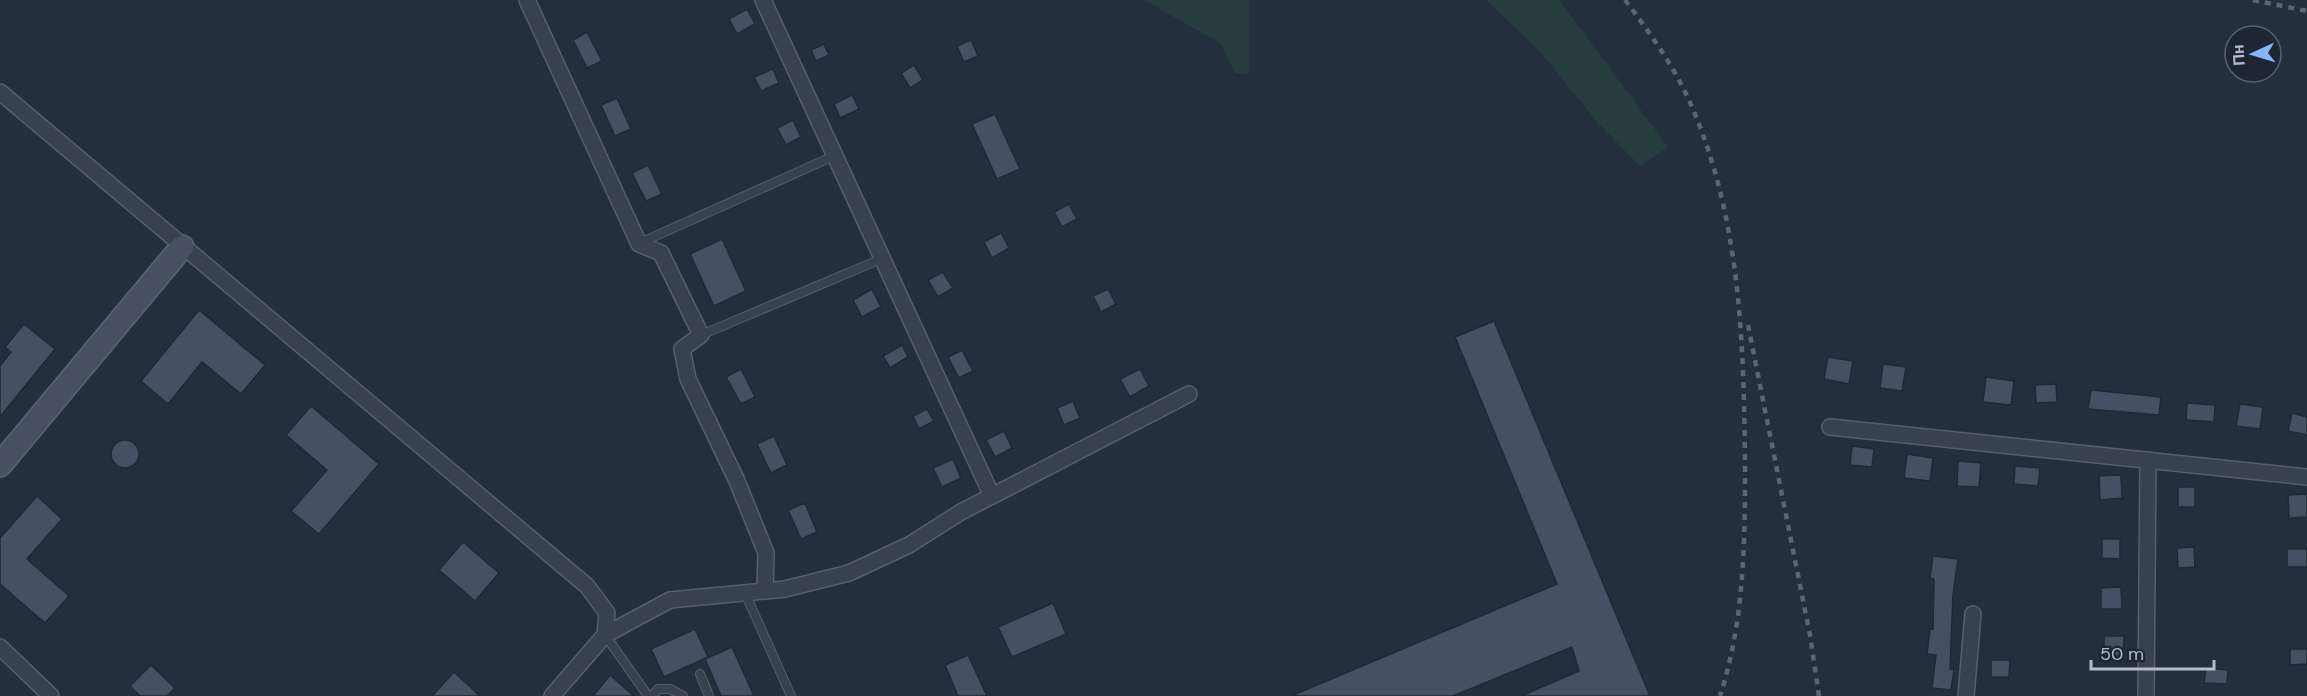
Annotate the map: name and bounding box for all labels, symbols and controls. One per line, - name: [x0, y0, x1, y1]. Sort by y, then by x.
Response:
- north arrow: [2223, 24, 2283, 84]
- text: Пн: [2227, 44, 2250, 66]
- scale bar: [2091, 633, 2214, 671]
- text: 50 m: [2100, 642, 2144, 666]

